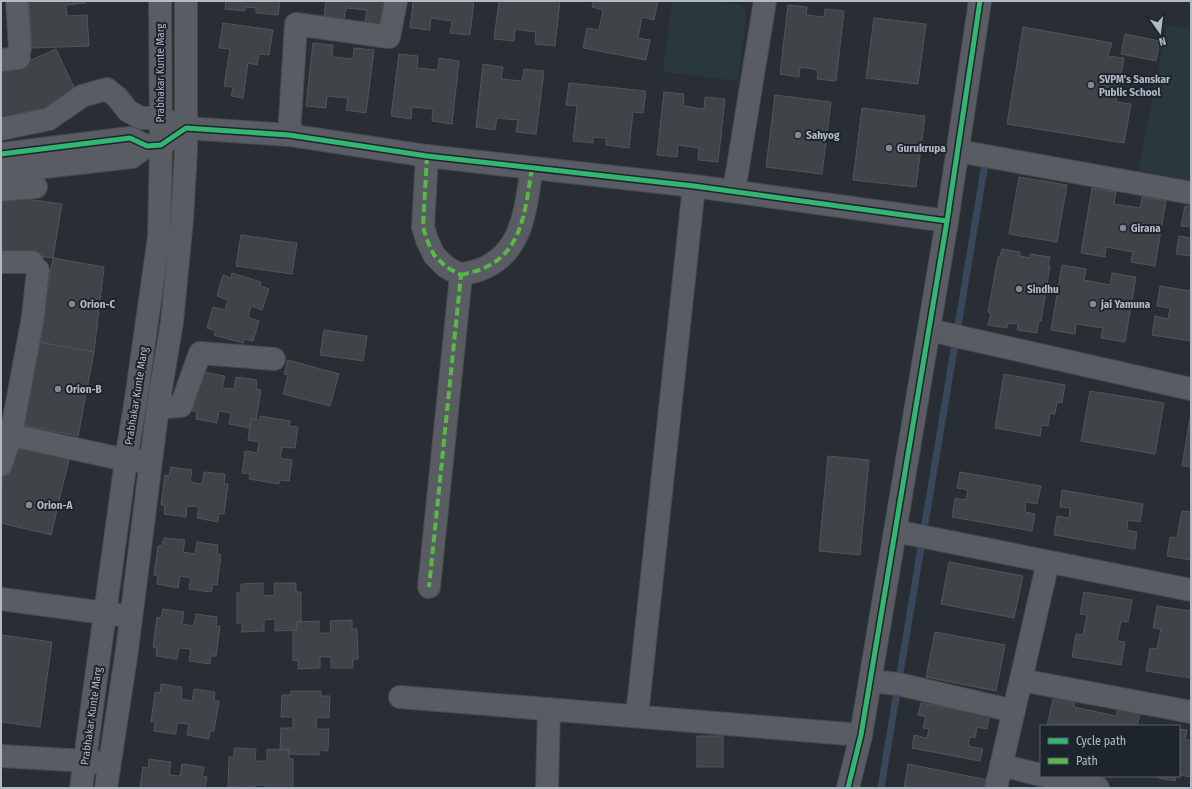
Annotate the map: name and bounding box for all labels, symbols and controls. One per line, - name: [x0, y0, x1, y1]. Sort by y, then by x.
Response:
- north arrow: [1140, 12, 1180, 52]
- street label: Prabhakar Kunte Marg: [154, 23, 167, 123]
- text: N: [1158, 34, 1167, 48]
- place label: SVPM's Sanskar Public School: [1099, 73, 1171, 99]
- marker: SVPM's Sanskar Public School: [1086, 80, 1096, 90]
- place label: Sahyog: [806, 129, 840, 142]
- marker: Sahyog: [793, 130, 803, 140]
- place label: Gurukrupa: [897, 142, 946, 155]
- marker: Gurukrupa: [884, 143, 894, 153]
- place label: Girana: [1131, 222, 1161, 235]
- marker: Girana: [1118, 223, 1128, 233]
- place label: Sindhu: [1027, 283, 1059, 296]
- marker: Sindhu: [1014, 284, 1024, 294]
- place label: Orion-C: [80, 298, 116, 311]
- place label: jai Yamuna: [1100, 298, 1151, 311]
- marker: Orion-C: [67, 299, 77, 309]
- marker: jai Yamuna: [1088, 299, 1098, 309]
- street label: Prabhakar Kunte Marg: [122, 345, 151, 446]
- place label: Orion-B: [66, 383, 102, 396]
- marker: Orion-B: [53, 384, 63, 394]
- place label: Orion-A: [37, 499, 73, 512]
- marker: Orion-A: [24, 500, 34, 510]
- street label: Prabhakar Kunte Marg: [78, 665, 105, 766]
- legend: [1040, 725, 1180, 777]
- text: Cycle path: [1076, 734, 1126, 748]
- text: Path: [1076, 754, 1098, 768]

